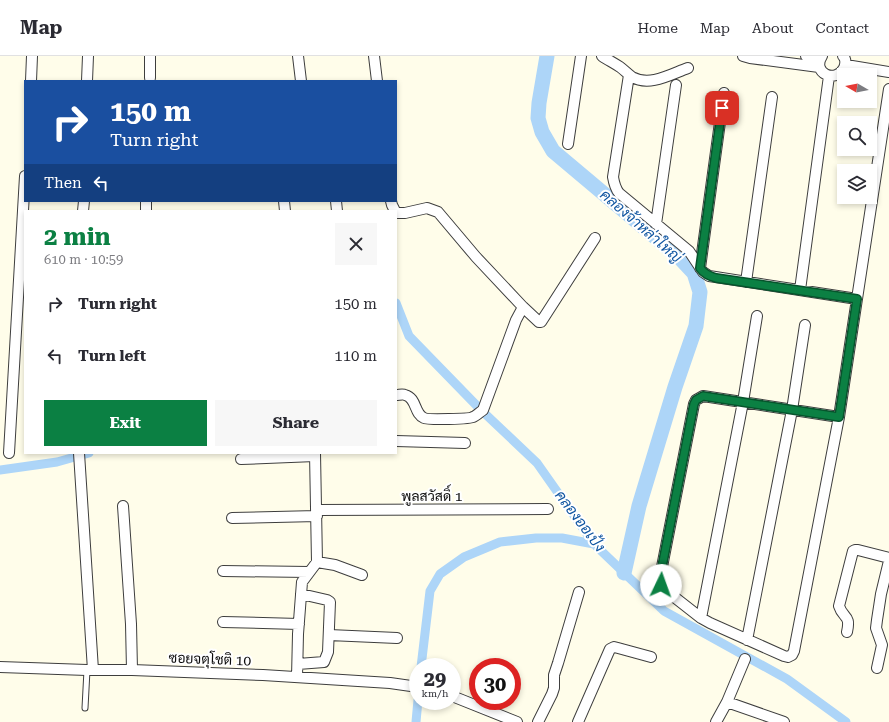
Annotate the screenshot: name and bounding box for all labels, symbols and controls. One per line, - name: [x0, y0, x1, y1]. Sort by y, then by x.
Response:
- text: Map: [20, 16, 62, 39]
- text: Home: [637, 20, 678, 36]
- text: Map: [700, 20, 730, 36]
- text: About: [752, 20, 794, 36]
- text: Contact: [816, 20, 869, 36]
- north arrow: [837, 68, 877, 108]
- map controls: [837, 68, 877, 204]
- pin: [705, 91, 739, 125]
- text: 150 m: [110, 95, 191, 128]
- icon: right: [44, 96, 96, 148]
- icon: arrive: [711, 97, 733, 119]
- button: search: [837, 116, 877, 156]
- text: Turn right: [110, 129, 198, 150]
- button: layers: [837, 164, 877, 204]
- icon: left: [90, 172, 112, 194]
- text: Then: [44, 174, 82, 192]
- water label: คลองจ้าหล่าใหญ่: [596, 185, 687, 267]
- text: 2 min: [44, 223, 111, 251]
- button: close: [335, 223, 377, 265]
- text: 610 m · 10:59: [44, 252, 123, 267]
- icon: right: [44, 293, 66, 315]
- text: Turn right: [78, 295, 157, 313]
- text: 150 m: [334, 295, 377, 313]
- icon: left: [44, 345, 66, 367]
- text: Turn left: [78, 347, 146, 365]
- text: 110 m: [334, 347, 377, 365]
- button: Exit: [44, 400, 207, 446]
- button: Share: [215, 400, 377, 446]
- street label: พูลสวัสดิ์ 1: [401, 484, 463, 506]
- water label: คลองออเป้ง: [551, 486, 610, 555]
- position arrow: [640, 564, 682, 606]
- street label: ซอยจตุโชติ 10: [168, 650, 252, 670]
- speed limit sign: 30: [469, 658, 521, 710]
- text: 29: [424, 667, 446, 691]
- text: km/h: [422, 688, 448, 699]

